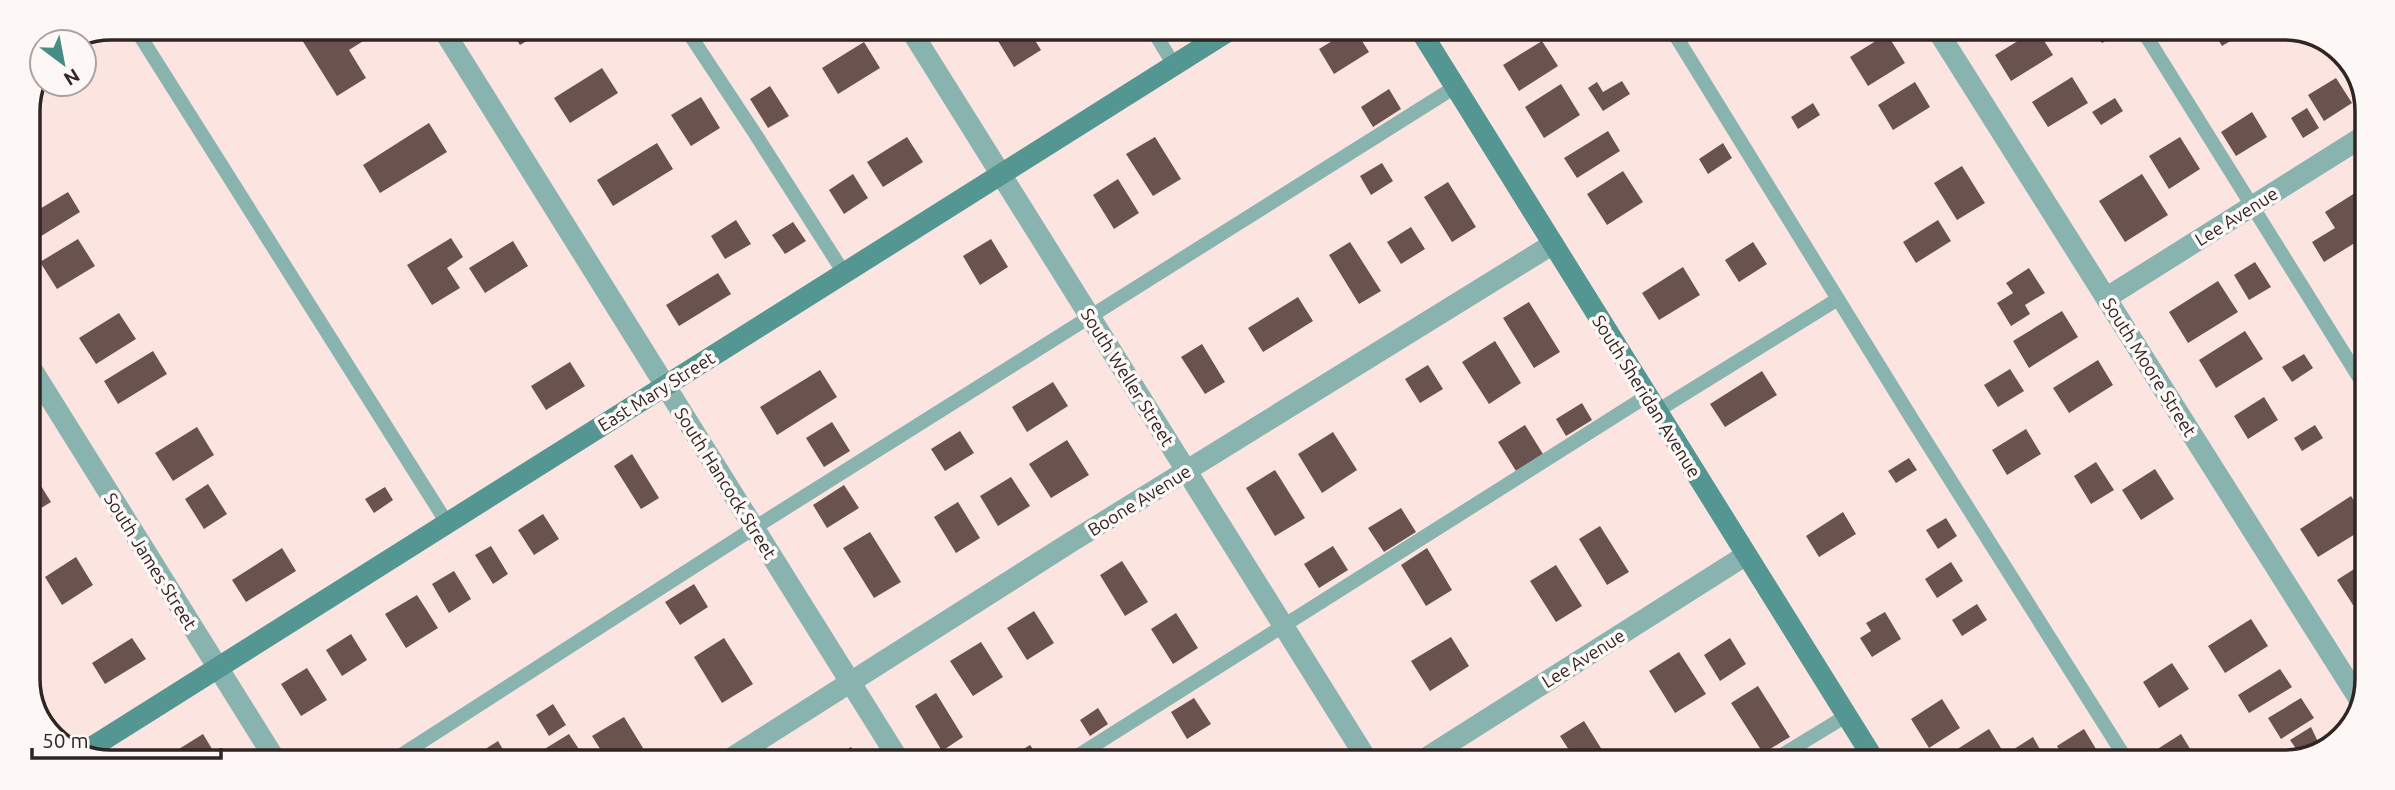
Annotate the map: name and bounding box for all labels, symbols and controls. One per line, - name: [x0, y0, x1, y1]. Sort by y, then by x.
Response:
- north arrow: [28, 28, 98, 98]
- text: N: [60, 64, 84, 91]
- street label: Lee Avenue: [2191, 183, 2281, 249]
- street label: South Moore Street: [2099, 294, 2201, 440]
- street label: South Weller Street: [1077, 304, 1179, 450]
- street label: South Sheridan Avenue: [1589, 311, 1705, 481]
- street label: East Mary Street: [594, 347, 718, 435]
- street label: South Hancock Street: [671, 404, 781, 562]
- street label: Boone Avenue: [1084, 460, 1194, 540]
- street label: South James Street: [101, 489, 201, 633]
- street label: Lee Avenue: [1538, 625, 1628, 691]
- scale bar: [32, 716, 220, 760]
- text: 50 m: [42, 728, 89, 752]

